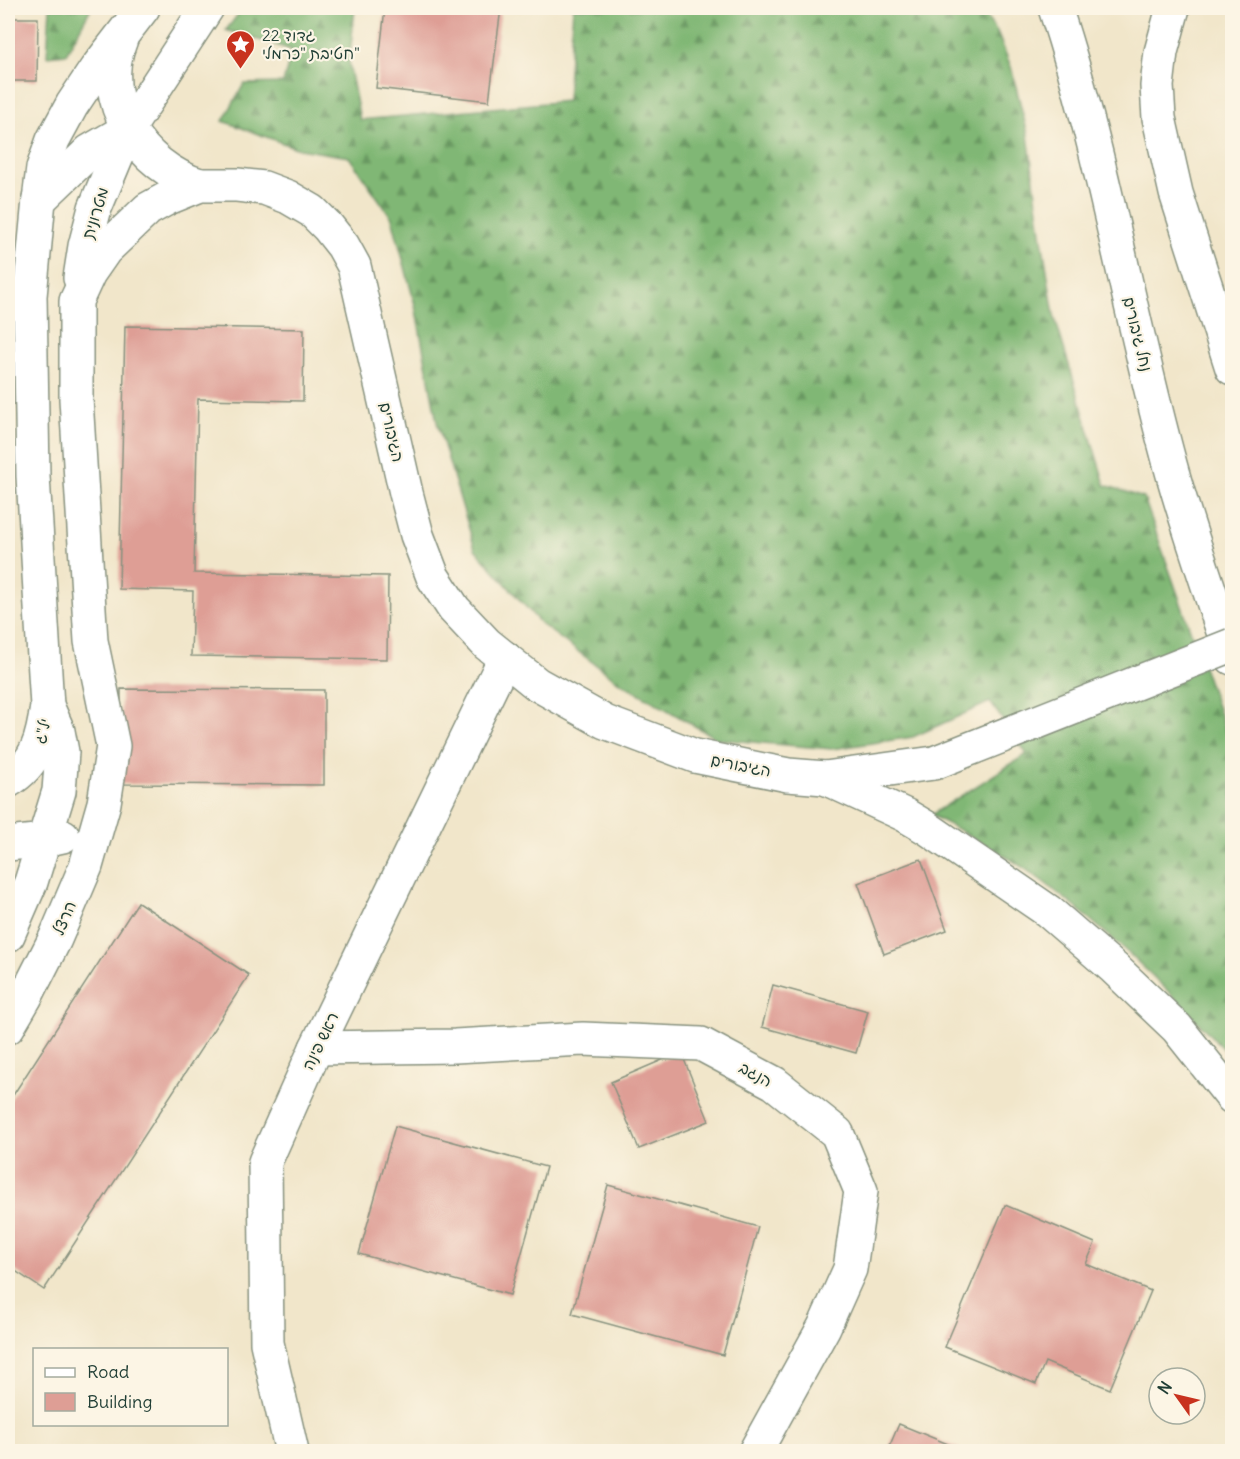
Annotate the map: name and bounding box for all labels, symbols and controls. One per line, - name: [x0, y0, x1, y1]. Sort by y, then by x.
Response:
- place label: גדוד 22 חטיבת "כרמלי": [262, 25, 360, 63]
- place icon: גדוד 22 חטיבת "כרמלי": [225, 28, 257, 70]
- street label: מטרונית: [77, 185, 113, 241]
- street label: נחל גיבורים: [1119, 295, 1157, 373]
- street label: הגיבורים: [375, 400, 409, 464]
- street label: יל"ג: [29, 716, 55, 746]
- street label: הגיבורים: [709, 749, 773, 781]
- street label: הרצל: [48, 898, 80, 938]
- street label: ראש פינה: [297, 1009, 343, 1073]
- street label: הנגב: [736, 1057, 776, 1091]
- legend: [33, 1348, 228, 1426]
- text: Road: [87, 1360, 130, 1383]
- north arrow: [1147, 1366, 1207, 1426]
- text: N: [1153, 1377, 1176, 1398]
- text: Building: [87, 1390, 152, 1413]

